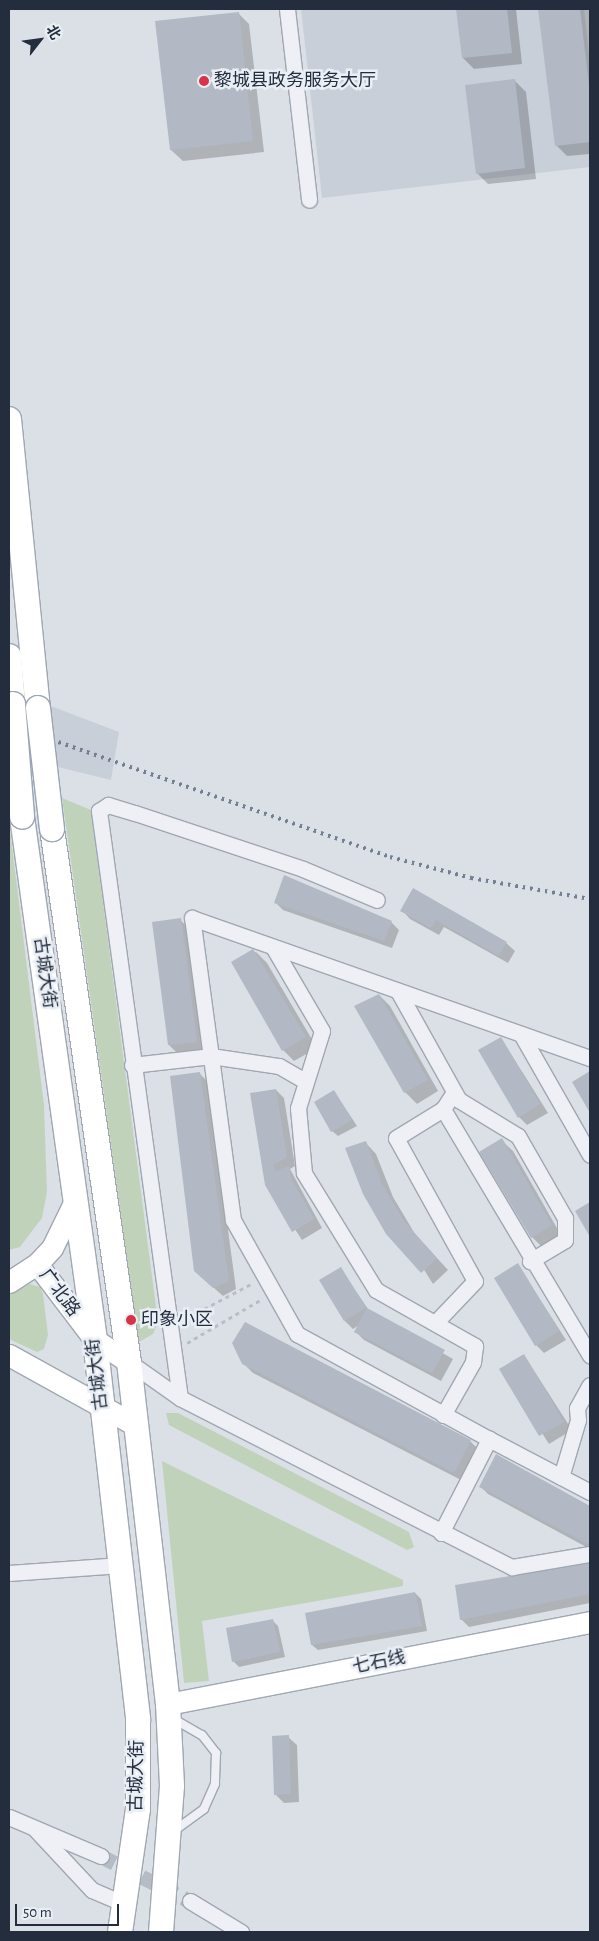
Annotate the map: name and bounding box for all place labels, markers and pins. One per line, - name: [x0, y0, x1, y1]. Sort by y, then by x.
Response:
- place label: 黎城县政务服务大厅: [214, 70, 376, 92]
- marker: 黎城县政务服务大厅: [198, 75, 210, 87]
- place label: 印象小区: [141, 1309, 213, 1331]
- marker: 印象小区: [125, 1314, 137, 1326]

